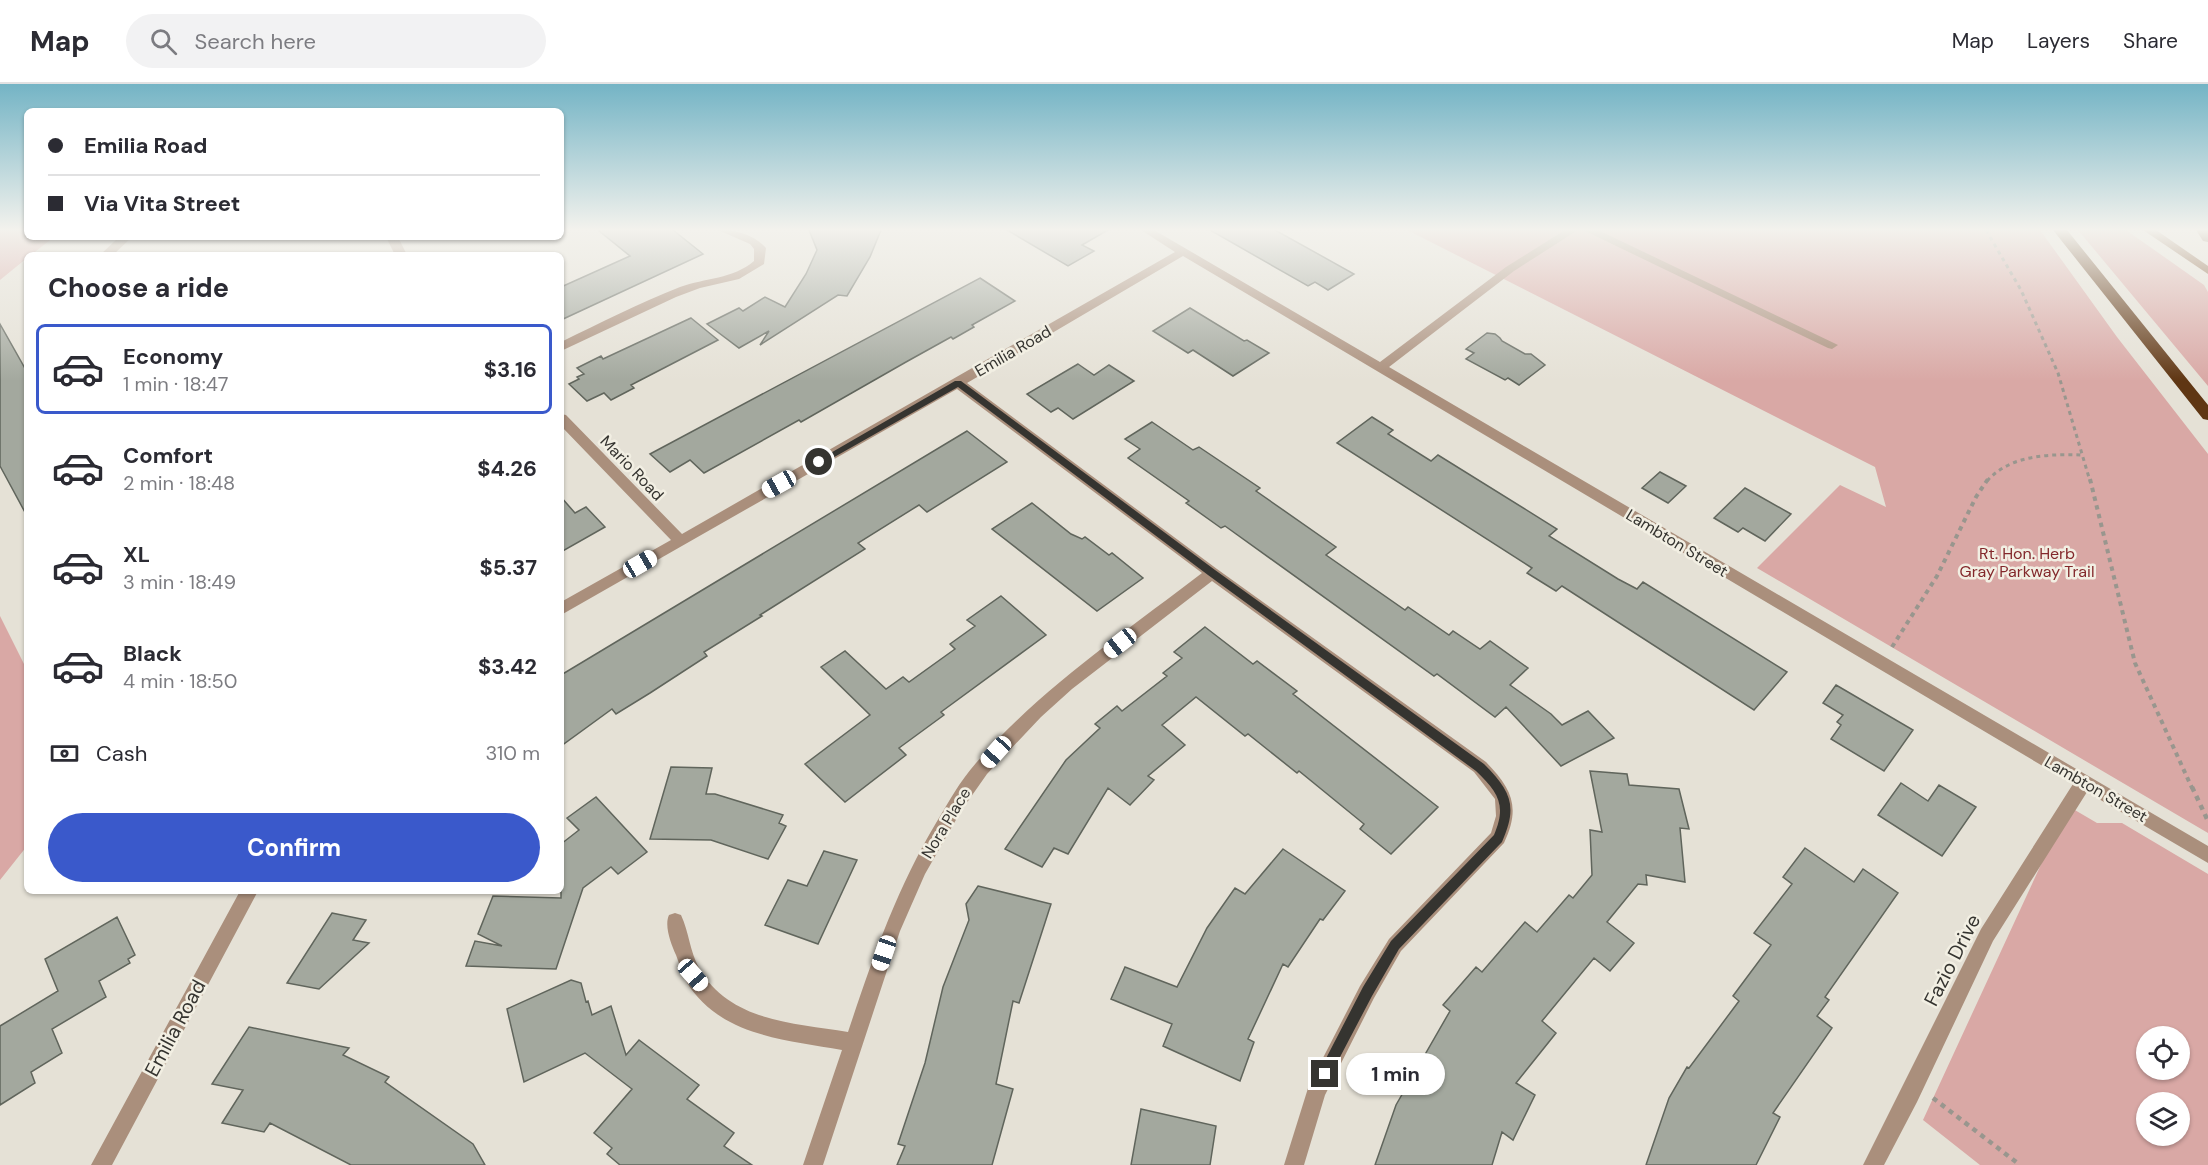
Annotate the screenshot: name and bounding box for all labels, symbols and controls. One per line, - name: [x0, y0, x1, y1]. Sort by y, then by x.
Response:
- search box: [126, 14, 546, 68]
- text: Map: [30, 23, 90, 60]
- icon: search: [147, 25, 180, 58]
- text: Search here: [195, 27, 316, 56]
- text: Map: [1952, 27, 1994, 55]
- text: Layers: [2027, 27, 2090, 55]
- text: Share: [2123, 27, 2178, 55]
- text: Emilia Road: [84, 131, 207, 160]
- text: Via Vita Street: [84, 189, 240, 218]
- text: Choose a ride: [48, 270, 229, 305]
- street label: Emilia Road: [971, 321, 1055, 381]
- icon: car: [51, 342, 105, 396]
- text: Economy: [123, 342, 223, 371]
- text: $3.16: [484, 355, 537, 384]
- text: 1 min · 18:47: [123, 371, 229, 397]
- street label: Mario Road: [596, 431, 668, 505]
- icon: car: [51, 441, 105, 495]
- text: Comfort: [123, 441, 213, 470]
- route start: [805, 448, 832, 475]
- text: $4.26: [477, 454, 537, 483]
- car: [759, 467, 799, 501]
- text: 2 min · 18:48: [123, 470, 235, 496]
- street label: Lambton Street: [1622, 504, 1732, 582]
- icon: car: [51, 540, 105, 594]
- text: XL: [123, 540, 150, 569]
- park label: Rt. Hon. Herb Gray Parkway Trail: [1960, 543, 2094, 582]
- car: [620, 547, 660, 581]
- text: $5.37: [480, 553, 537, 582]
- text: 3 min · 18:49: [123, 569, 236, 595]
- car: [1100, 625, 1140, 661]
- icon: car: [51, 639, 105, 693]
- text: Black: [123, 639, 182, 668]
- text: $3.42: [478, 652, 537, 681]
- text: 4 min · 18:50: [123, 668, 237, 694]
- car: [977, 733, 1015, 771]
- icon: cash: [48, 737, 81, 770]
- text: Cash: [96, 739, 147, 768]
- text: 310 m: [485, 740, 540, 766]
- street label: Lambton Street: [2041, 751, 2151, 827]
- street label: Nora Place: [917, 784, 975, 862]
- button: Confirm: [48, 813, 540, 882]
- street label: Fazio Drive: [1918, 910, 1986, 1010]
- car: [870, 933, 898, 973]
- car: [674, 956, 712, 994]
- street label: Emilia Road: [139, 975, 211, 1081]
- map controls: [2136, 1026, 2190, 1146]
- button: locate: [2136, 1026, 2190, 1080]
- callout: 1 min: [1346, 1053, 1445, 1095]
- route end: [1311, 1060, 1338, 1087]
- text: 1 min: [1371, 1061, 1420, 1087]
- button: layers: [2136, 1092, 2190, 1146]

